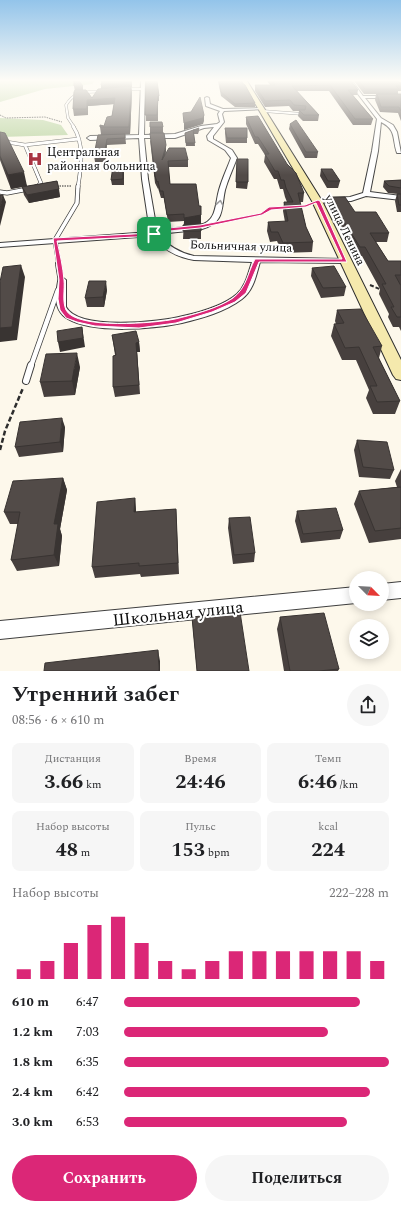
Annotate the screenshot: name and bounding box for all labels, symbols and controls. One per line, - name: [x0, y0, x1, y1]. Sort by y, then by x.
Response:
- place label: Центральная районная больница: [47, 143, 156, 176]
- hospital icon: Центральная районная больница: [26, 150, 44, 168]
- street label: улица Ленина: [319, 191, 370, 269]
- one-way arrow: [216, 200, 224, 206]
- pin: [137, 217, 171, 251]
- icon: arrive: [143, 223, 165, 245]
- street label: Больничная улица: [189, 235, 293, 258]
- north arrow: [349, 571, 389, 611]
- map controls: [349, 571, 389, 659]
- street label: Школьная улица: [111, 594, 246, 634]
- button: layers: [349, 619, 389, 659]
- text: Утренний забег: [12, 678, 179, 711]
- button: share: [347, 684, 389, 726]
- text: 08:56 · 6 × 610 m: [12, 710, 104, 730]
- text: Дистанция: [45, 750, 101, 767]
- text: Время: [184, 750, 217, 767]
- text: Темп: [315, 750, 341, 767]
- text: 3.66: [44, 767, 83, 797]
- text: 24:46: [175, 767, 226, 797]
- text: 6:46: [298, 767, 337, 797]
- text: km: [83, 776, 102, 793]
- text: /km: [337, 776, 358, 793]
- text: Набор высоты: [36, 818, 110, 835]
- text: Пульс: [185, 818, 216, 835]
- text: kcal: [318, 818, 338, 835]
- text: 48: [55, 835, 78, 865]
- text: 153: [171, 835, 205, 865]
- text: 224: [311, 835, 345, 865]
- text: m: [78, 844, 90, 861]
- text: bpm: [205, 844, 230, 861]
- text: Набор высоты: [12, 883, 99, 903]
- text: 222–228 m: [329, 883, 389, 903]
- text: 610 m: [12, 992, 49, 1012]
- text: 6:47: [76, 992, 99, 1012]
- text: 1.2 km: [12, 1022, 53, 1042]
- text: 7:03: [76, 1022, 99, 1042]
- text: 1.8 km: [12, 1052, 53, 1072]
- text: 6:35: [76, 1052, 99, 1072]
- text: 2.4 km: [12, 1082, 53, 1102]
- text: 6:42: [76, 1082, 99, 1102]
- text: 3.0 km: [12, 1112, 53, 1132]
- text: 6:53: [76, 1112, 99, 1132]
- button: Сохранить: [12, 1155, 197, 1201]
- button: Поделиться: [205, 1155, 389, 1201]

